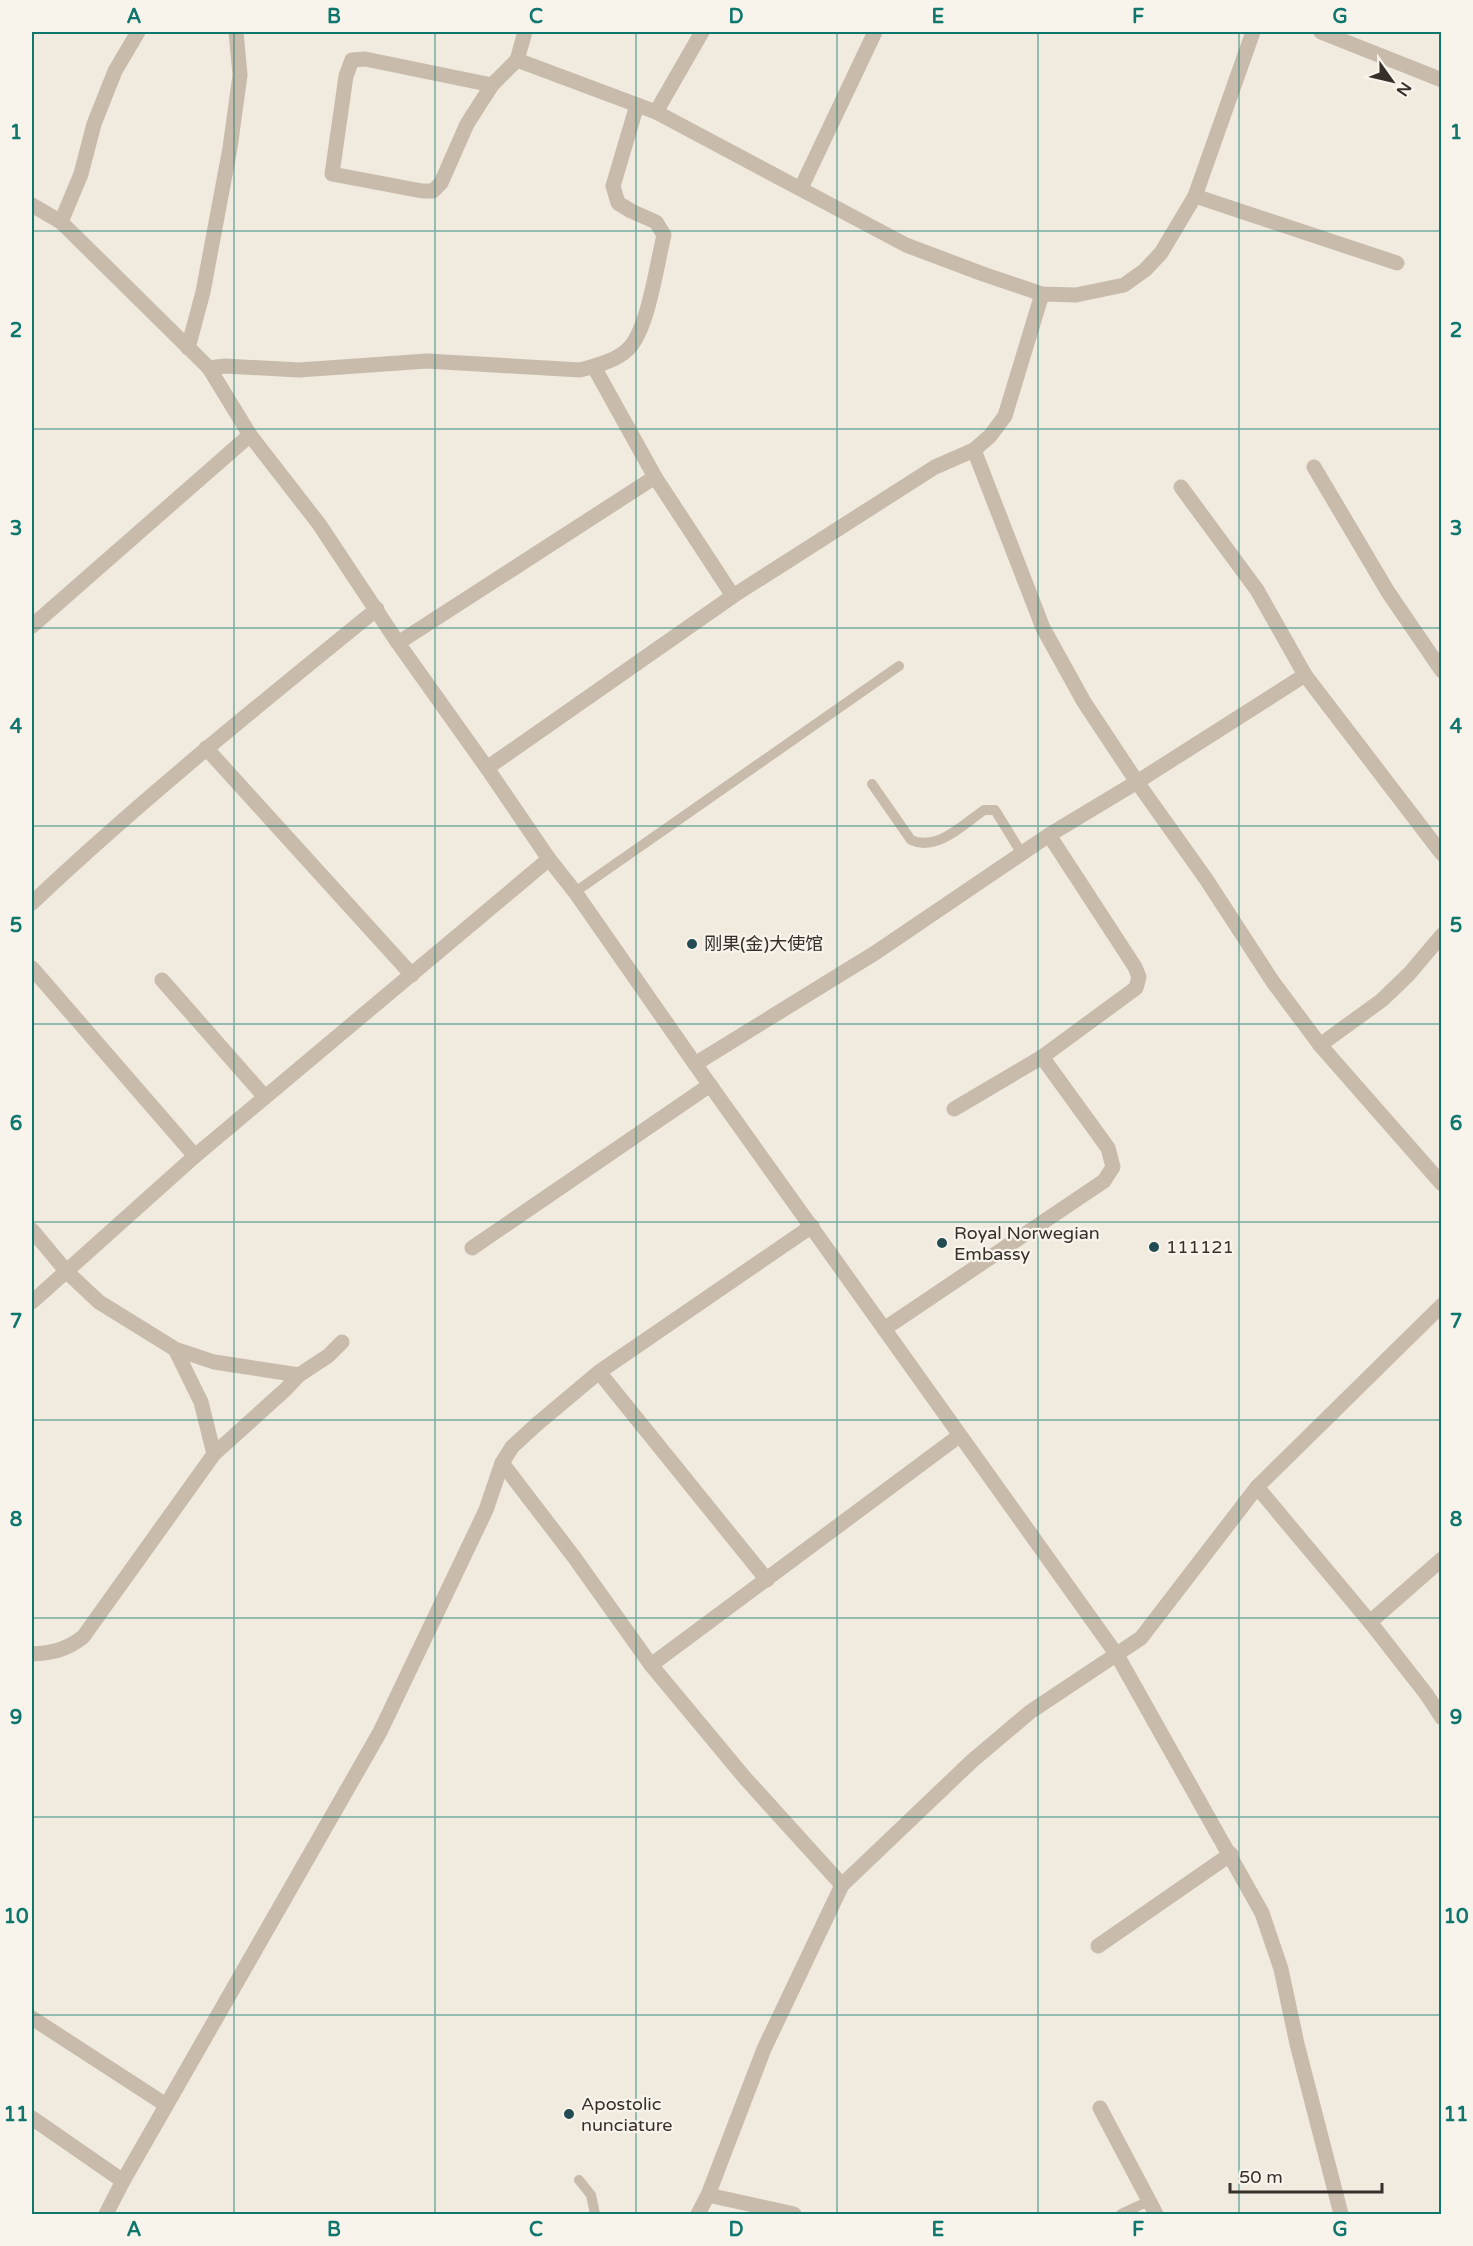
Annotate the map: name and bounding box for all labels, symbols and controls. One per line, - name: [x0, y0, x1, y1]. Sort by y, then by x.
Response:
- text: A: [127, 5, 142, 29]
- text: B: [327, 5, 341, 29]
- text: C: [529, 5, 543, 29]
- text: D: [728, 5, 744, 29]
- text: E: [932, 5, 945, 29]
- text: F: [1132, 5, 1144, 29]
- text: G: [1332, 5, 1348, 29]
- north arrow: [1362, 51, 1422, 111]
- text: N: [1392, 78, 1415, 100]
- text: 1: [10, 121, 22, 145]
- text: 1: [1450, 121, 1462, 145]
- text: 2: [10, 319, 22, 343]
- text: 2: [1450, 319, 1462, 343]
- text: 3: [10, 517, 22, 541]
- text: 3: [1450, 517, 1462, 541]
- text: 4: [10, 715, 23, 739]
- text: 4: [1450, 715, 1463, 739]
- text: 5: [10, 914, 22, 938]
- text: 5: [1450, 914, 1462, 938]
- place label: 刚果(金)大使馆: [704, 933, 823, 955]
- marker: 刚果(金)大使馆: [685, 937, 699, 951]
- text: 6: [10, 1112, 22, 1136]
- text: 6: [1450, 1112, 1462, 1136]
- place label: Royal Norwegian Embassy: [954, 1222, 1100, 1265]
- marker: Royal Norwegian Embassy: [935, 1236, 949, 1250]
- place label: 111121: [1166, 1236, 1234, 1258]
- marker: 111121: [1147, 1240, 1161, 1254]
- text: 7: [10, 1310, 22, 1334]
- text: 7: [1450, 1310, 1462, 1334]
- text: 8: [10, 1508, 22, 1532]
- text: 8: [1450, 1508, 1462, 1532]
- text: 9: [10, 1706, 22, 1730]
- text: 9: [1450, 1706, 1462, 1730]
- text: 10: [3, 1905, 29, 1929]
- text: 10: [1443, 1905, 1469, 1929]
- place label: Apostolic nunciature: [581, 2093, 672, 2136]
- text: 11: [3, 2103, 29, 2127]
- text: 11: [1443, 2103, 1469, 2127]
- marker: Apostolic nunciature: [562, 2107, 576, 2121]
- scale bar: [1230, 2156, 1382, 2194]
- text: 50 m: [1239, 2166, 1283, 2188]
- text: A: [127, 2218, 142, 2242]
- text: B: [327, 2218, 341, 2242]
- text: C: [529, 2218, 543, 2242]
- text: D: [728, 2218, 744, 2242]
- text: E: [932, 2218, 945, 2242]
- text: F: [1132, 2218, 1144, 2242]
- text: G: [1332, 2218, 1348, 2242]

